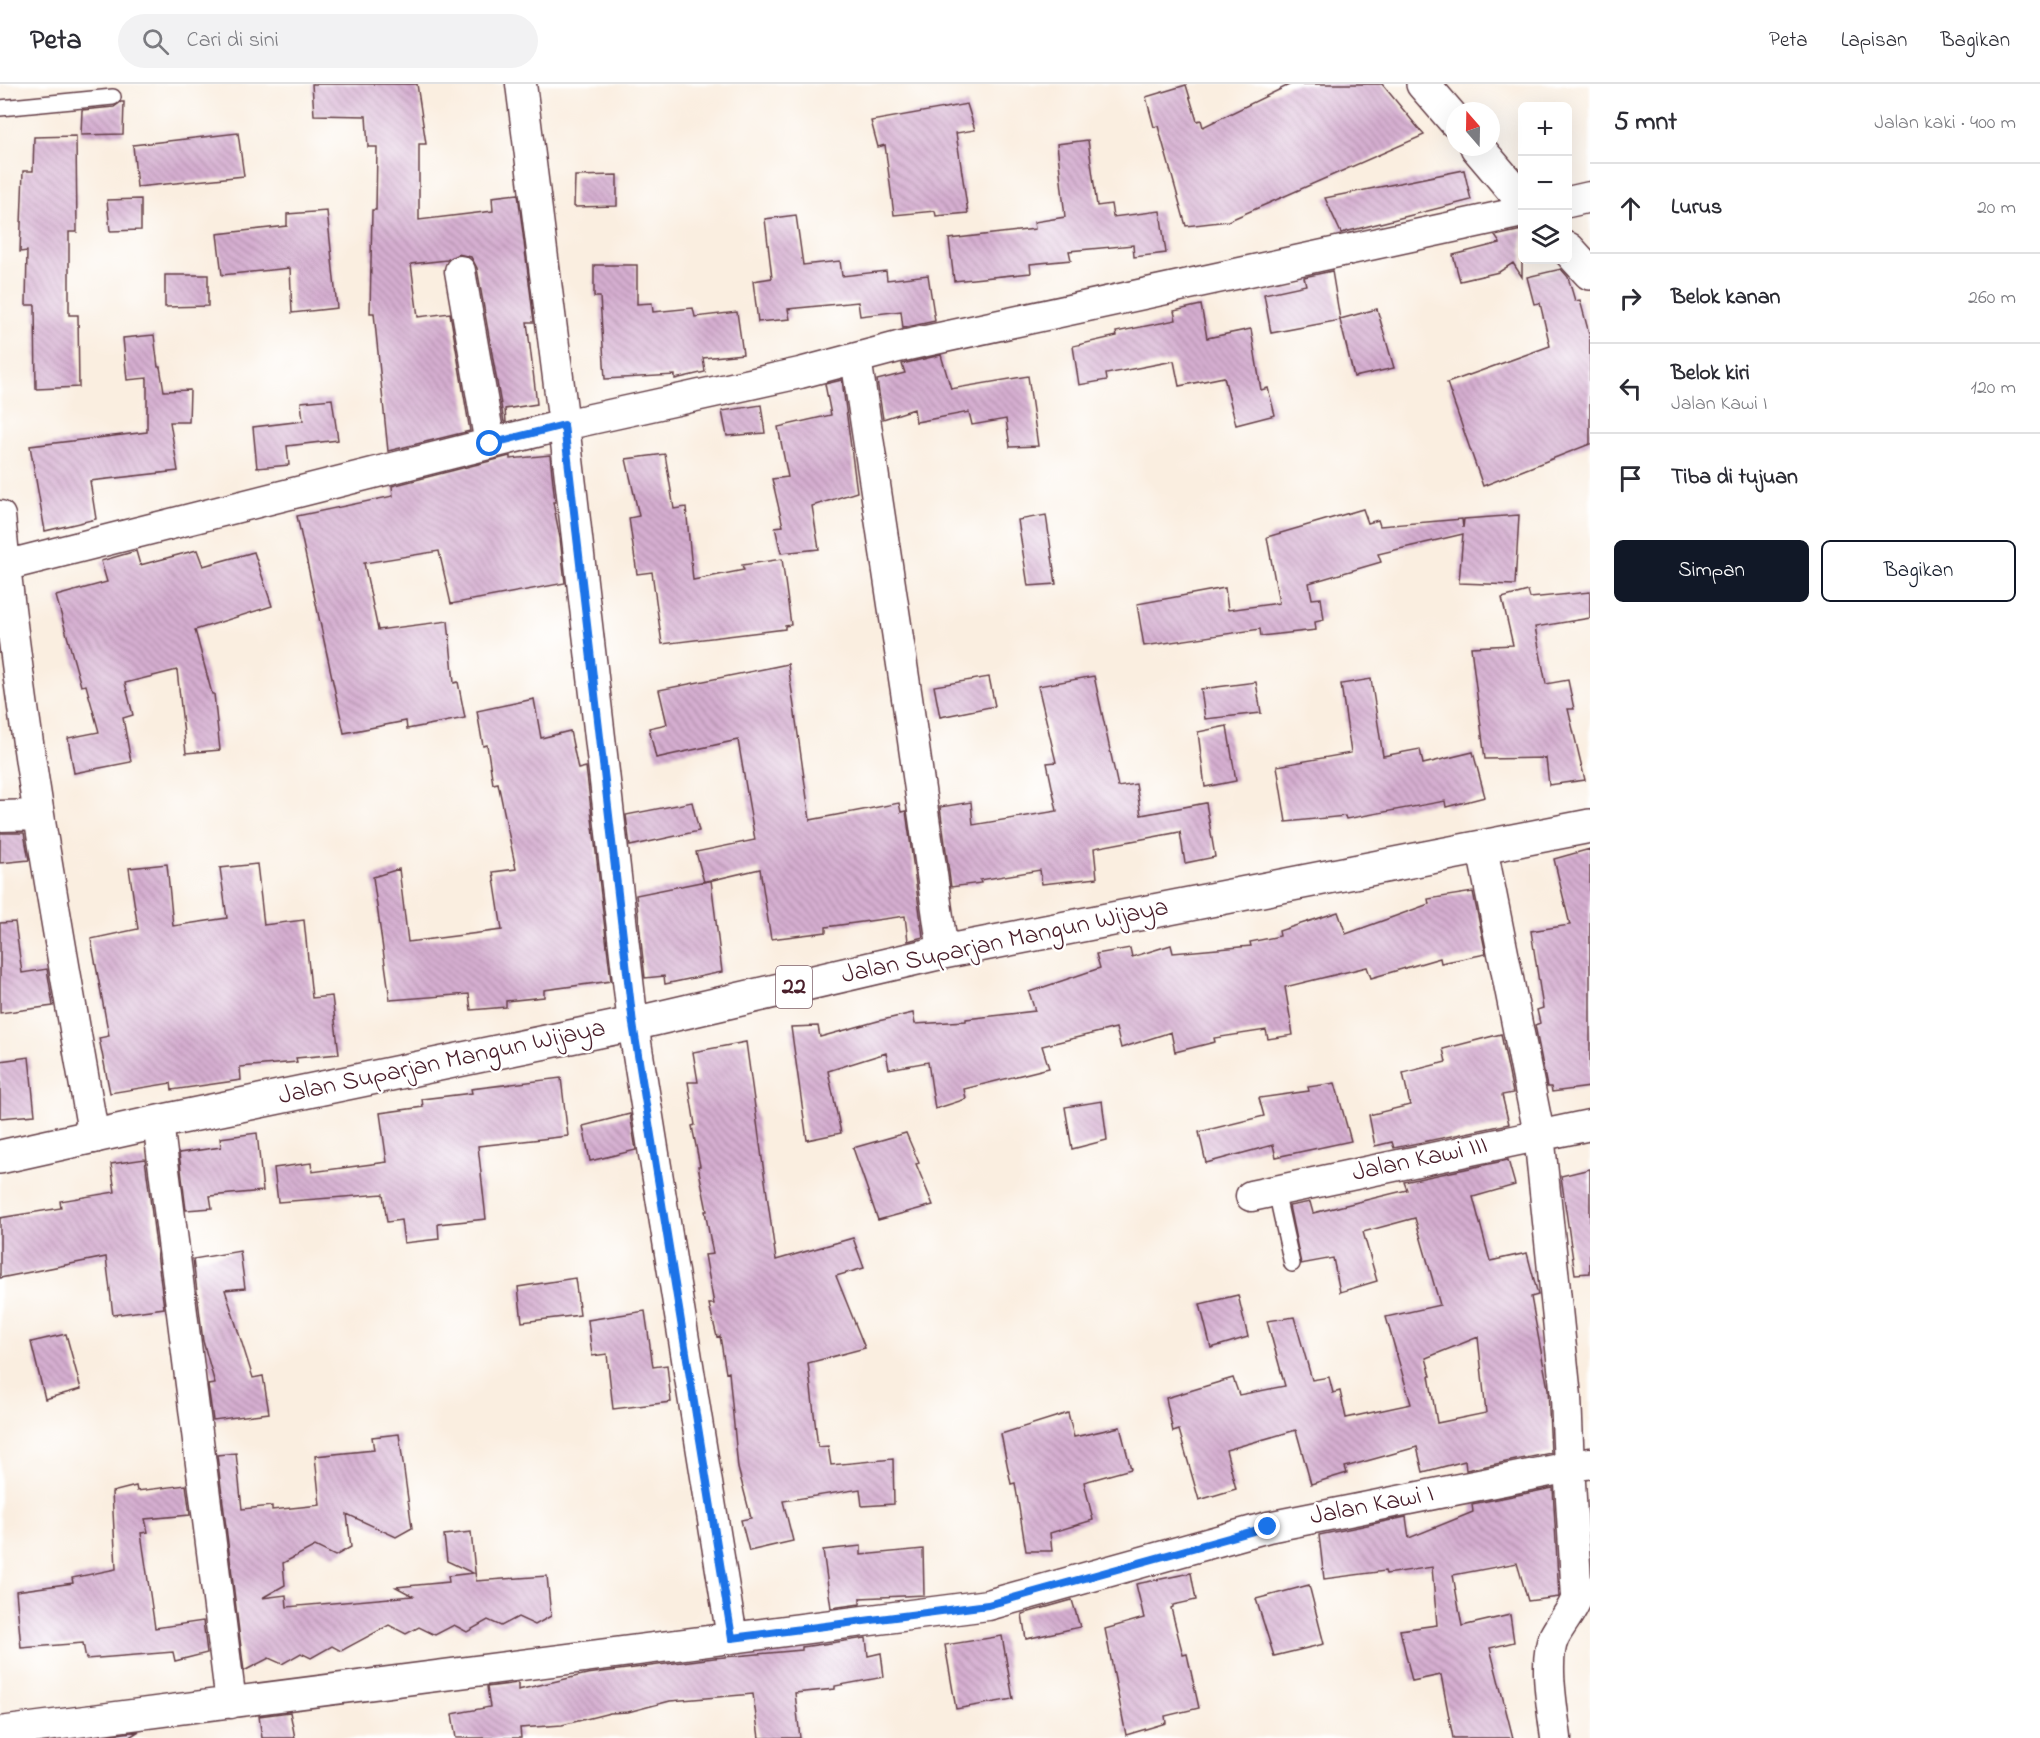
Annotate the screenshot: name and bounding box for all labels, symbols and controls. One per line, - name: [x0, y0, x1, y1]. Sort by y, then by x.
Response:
- search box: [118, 14, 538, 68]
- text: Peta: [30, 21, 82, 62]
- icon: search: [139, 25, 172, 58]
- text: Cari di sini: [187, 25, 279, 57]
- text: Peta: [1769, 26, 1808, 56]
- text: Lapisan: [1841, 26, 1907, 56]
- text: Bagikan: [1940, 26, 2010, 56]
- north arrow: [1446, 102, 1500, 156]
- map controls: [1518, 102, 1572, 264]
- button: +: [1518, 102, 1572, 156]
- text: 5 mnt: [1614, 104, 1677, 142]
- text: Jalan kaki · 400 m: [1874, 109, 2016, 138]
- button: −: [1518, 156, 1572, 210]
- icon: ahead: [1614, 192, 1647, 225]
- text: Lurus: [1671, 192, 1722, 224]
- text: 20 m: [1977, 194, 2016, 223]
- button: layers: [1518, 210, 1572, 264]
- icon: right: [1614, 282, 1647, 315]
- text: Belok kanan: [1671, 282, 1780, 314]
- text: 260 m: [1968, 284, 2016, 313]
- text: Belok kiri: [1671, 358, 1750, 390]
- icon: left: [1614, 372, 1647, 405]
- text: 120 m: [1971, 374, 2016, 403]
- text: Jalan Kawi I: [1671, 390, 1768, 419]
- route start: [476, 430, 502, 456]
- icon: arrive: [1614, 462, 1647, 495]
- text: Tiba di tujuan: [1671, 462, 1798, 494]
- button: Simpan: [1614, 540, 1809, 602]
- button: Bagikan: [1821, 540, 2016, 602]
- street label: Jalan Suparjan Mangun Wijaya: [838, 889, 1172, 995]
- road number: 22: [776, 966, 812, 1008]
- street label: Jalan Suparjan Mangun Wijaya: [275, 1010, 609, 1116]
- street label: Jalan Kawi III: [1349, 1127, 1491, 1193]
- street label: Jalan Kawi I: [1307, 1475, 1437, 1537]
- route end: [1254, 1513, 1280, 1539]

